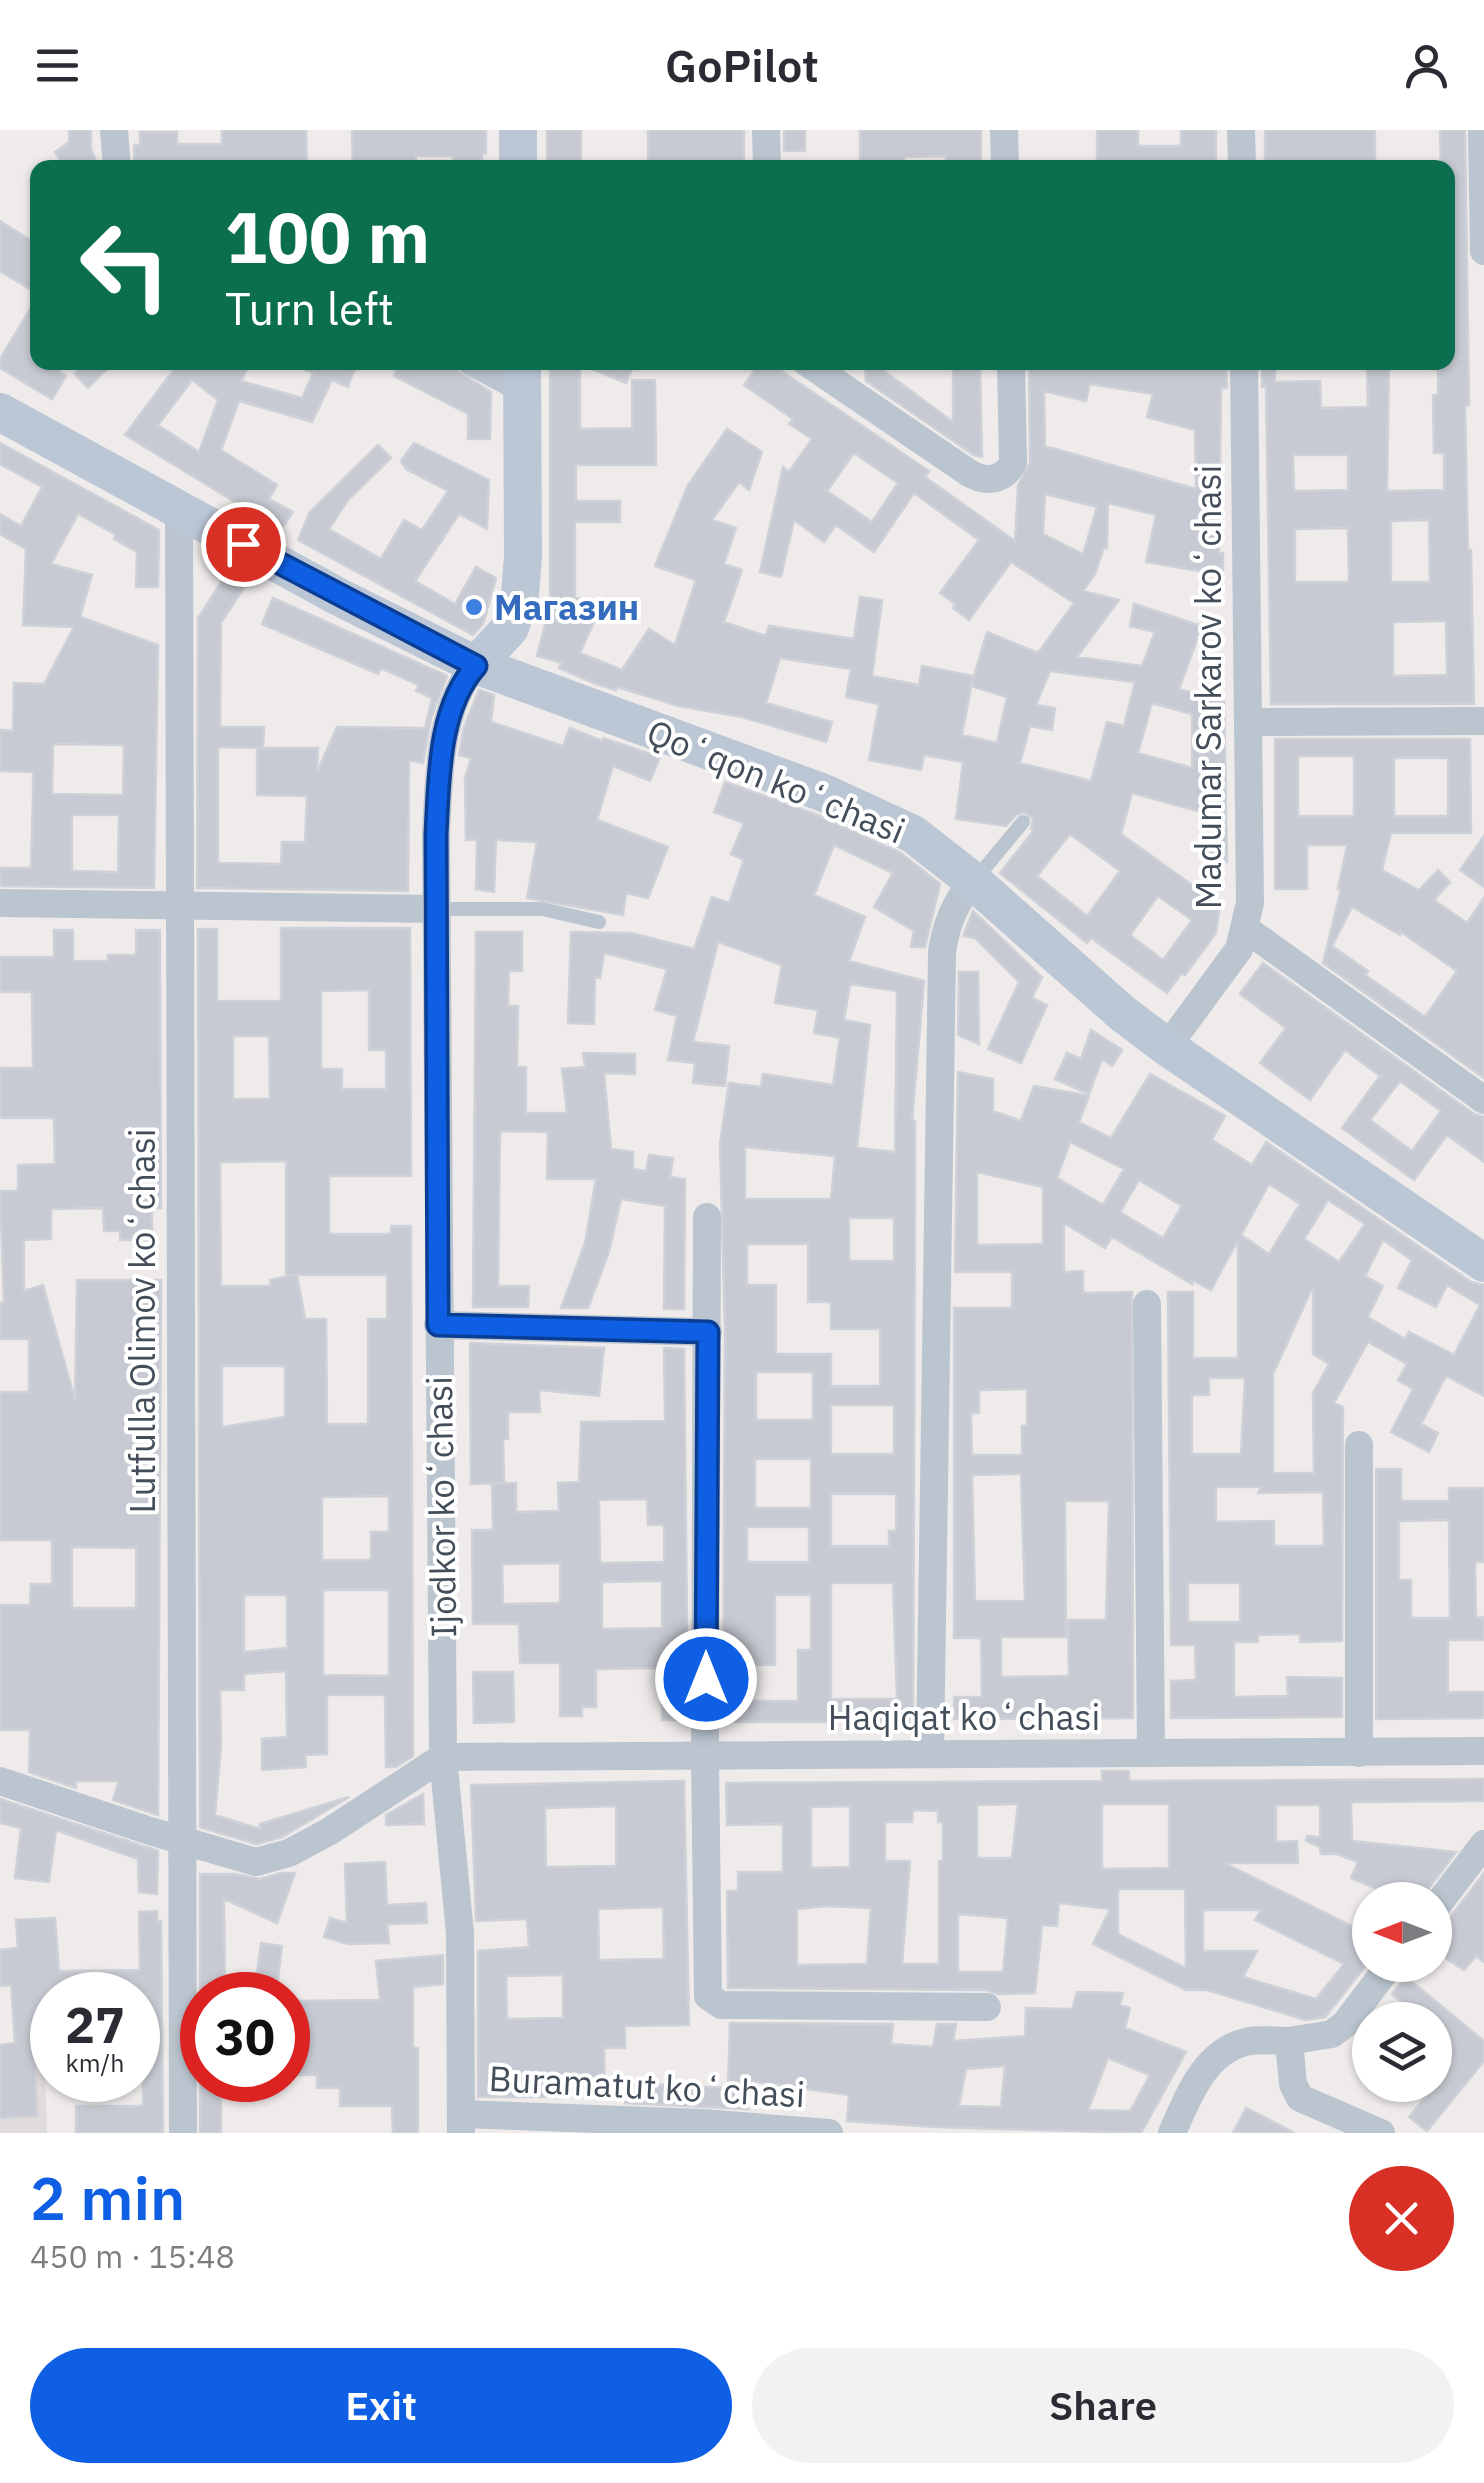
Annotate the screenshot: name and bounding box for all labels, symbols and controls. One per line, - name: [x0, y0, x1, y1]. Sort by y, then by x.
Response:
- text: GoPilot: [665, 36, 819, 94]
- icon: menu: [30, 38, 85, 93]
- icon: person: [1399, 38, 1454, 93]
- text: 100 m: [225, 191, 430, 282]
- icon: left: [60, 200, 190, 330]
- text: Turn left: [225, 279, 394, 337]
- street label: Madumar Sarkarov koʻchasi: [1185, 465, 1231, 909]
- pin: [201, 502, 286, 587]
- icon: arrive: [216, 517, 271, 572]
- place label: Магазин: [494, 584, 639, 630]
- marker: Магазин: [463, 596, 485, 618]
- street label: Qoʻqon koʻchasi: [640, 708, 912, 854]
- street label: Lutfulla Olimov koʻchasi: [119, 1129, 165, 1513]
- street label: Ijodkor koʻchasi: [416, 1376, 466, 1638]
- position arrow: [654, 1627, 758, 1731]
- street label: Haqiqat koʻchasi: [828, 1694, 1100, 1740]
- north arrow: [1352, 1882, 1452, 1982]
- map controls: [1352, 1882, 1452, 2102]
- speed limit sign: 30: [180, 1972, 310, 2102]
- text: 27: [65, 1992, 125, 2057]
- button: layers: [1352, 2002, 1452, 2102]
- text: km/h: [66, 2046, 124, 2079]
- street label: Buramatut koʻchasi: [488, 2055, 806, 2117]
- text: 2 min: [30, 2158, 185, 2237]
- button: close: [1349, 2166, 1454, 2271]
- text: 450 m · 15:48: [30, 2235, 235, 2277]
- button: Exit: [30, 2348, 732, 2463]
- button: Share: [752, 2348, 1454, 2463]

